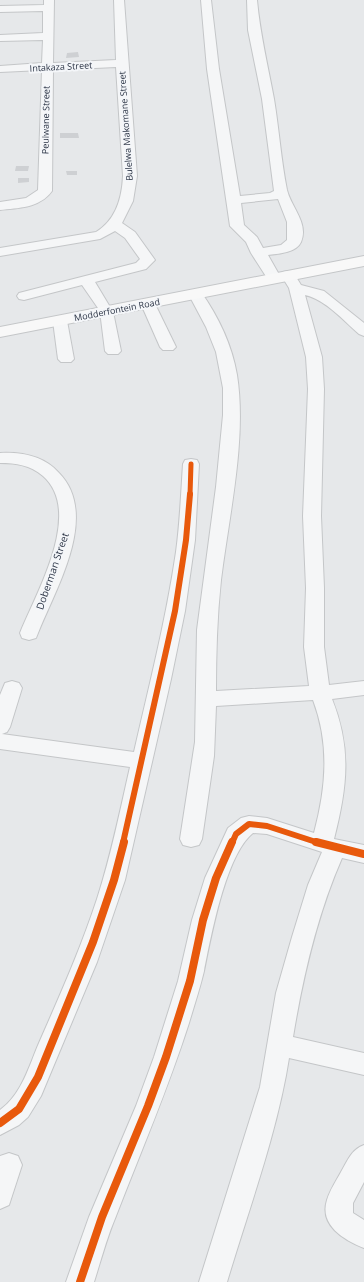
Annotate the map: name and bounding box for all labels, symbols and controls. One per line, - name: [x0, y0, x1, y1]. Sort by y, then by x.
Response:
- street label: Intakaza Street: [29, 58, 93, 75]
- street label: Bulelwa Makomane Street: [115, 71, 136, 181]
- street label: Peulwane Street: [38, 86, 53, 154]
- street label: Modderfontein Road: [73, 295, 161, 324]
- street label: Doberman Street: [32, 530, 72, 611]

